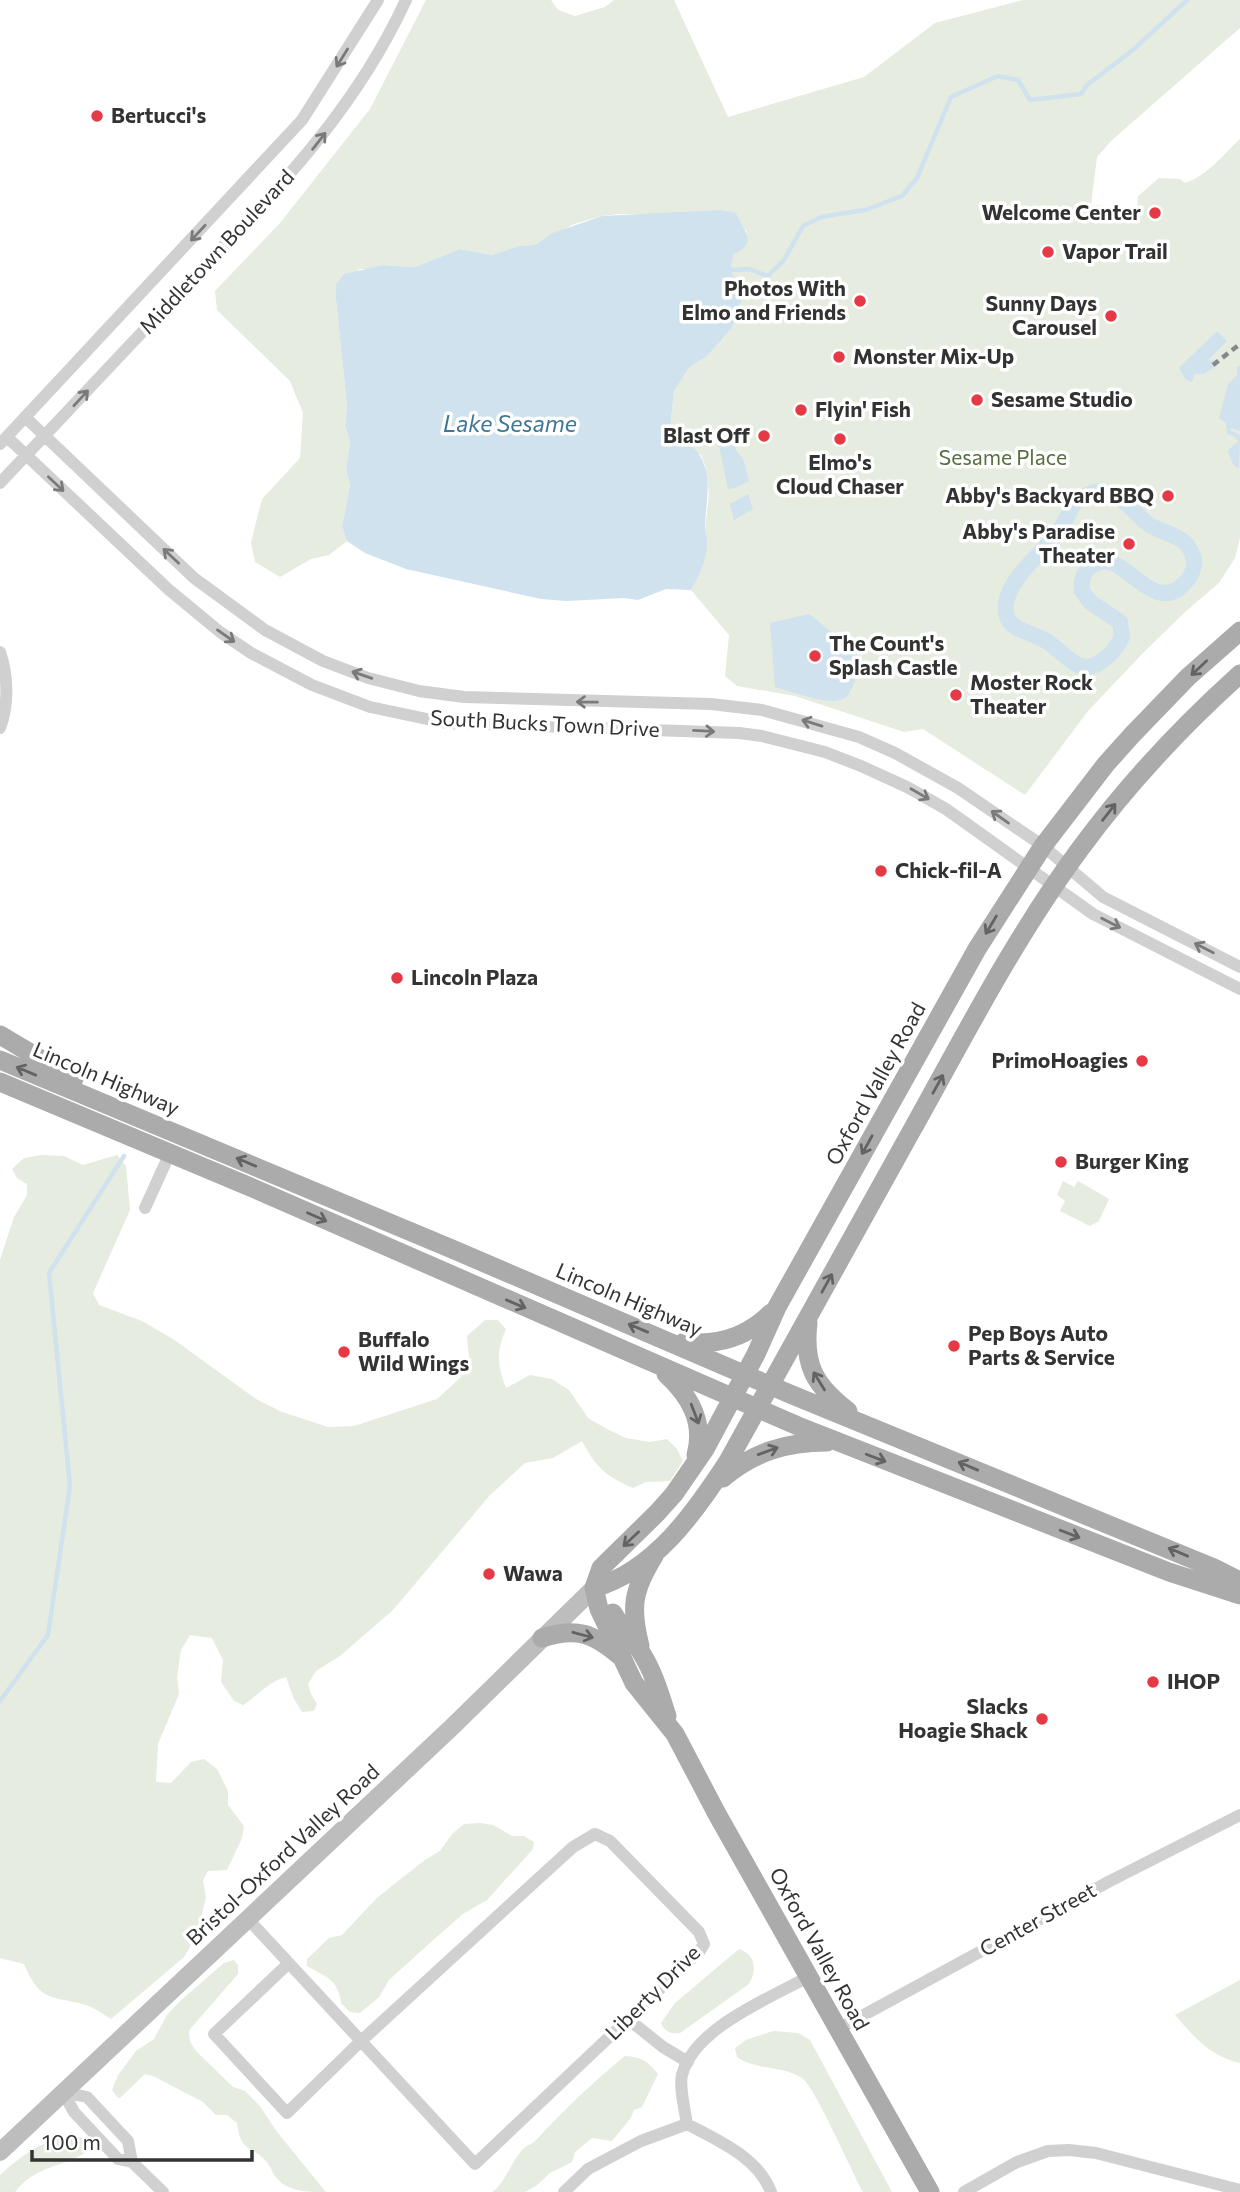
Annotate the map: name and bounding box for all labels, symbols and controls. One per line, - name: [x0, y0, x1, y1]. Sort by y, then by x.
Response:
- one-way arrow: [335, 48, 349, 68]
- place label: Bertucci's: [111, 102, 206, 127]
- marker: Bertucci's: [89, 108, 105, 124]
- one-way arrow: [311, 133, 326, 151]
- street label: Middletown Boulevard: [133, 164, 298, 338]
- place label: Welcome Center: [982, 199, 1141, 224]
- marker: Welcome Center: [1147, 205, 1163, 221]
- one-way arrow: [190, 224, 206, 242]
- place label: Vapor Trail: [1062, 238, 1168, 263]
- marker: Vapor Trail: [1040, 244, 1056, 260]
- place label: Photos With Elmo and Friends: [682, 275, 846, 324]
- place label: Sunny Days Carousel: [986, 290, 1097, 339]
- marker: Photos With Elmo and Friends: [852, 293, 868, 309]
- marker: Sunny Days Carousel: [1103, 308, 1119, 324]
- place label: Monster Mix-Up: [853, 343, 1014, 368]
- marker: Monster Mix-Up: [831, 349, 847, 365]
- place label: Sesame Studio: [991, 386, 1133, 411]
- one-way arrow: [73, 389, 89, 407]
- marker: Sesame Studio: [969, 392, 985, 408]
- place label: Flyin' Fish: [815, 396, 911, 421]
- marker: Flyin' Fish: [793, 402, 809, 418]
- water label: Lake Sesame: [443, 409, 577, 437]
- place label: Blast Off: [663, 422, 750, 447]
- marker: Blast Off: [756, 428, 772, 444]
- marker: Elmo's Cloud Chaser: [832, 431, 848, 447]
- park label: Sesame Place: [939, 444, 1067, 469]
- place label: Elmo's Cloud Chaser: [776, 449, 904, 498]
- one-way arrow: [47, 476, 64, 493]
- place label: Abby's Backyard BBQ: [945, 482, 1154, 507]
- marker: Abby's Backyard BBQ: [1160, 488, 1176, 504]
- place label: Abby's Paradise Theater: [962, 518, 1115, 567]
- marker: Abby's Paradise Theater: [1121, 536, 1137, 552]
- one-way arrow: [163, 548, 180, 565]
- one-way arrow: [216, 629, 235, 643]
- place label: The Count's Splash Castle: [829, 630, 958, 679]
- marker: The Count's Splash Castle: [807, 648, 823, 664]
- one-way arrow: [1191, 659, 1208, 676]
- one-way arrow: [352, 668, 374, 680]
- place label: Moster Rock Theater: [970, 669, 1093, 718]
- marker: Moster Rock Theater: [948, 687, 964, 703]
- one-way arrow: [576, 695, 599, 709]
- street label: South Bucks Town Drive: [430, 704, 660, 741]
- one-way arrow: [802, 716, 824, 729]
- one-way arrow: [692, 725, 714, 738]
- one-way arrow: [909, 787, 929, 801]
- one-way arrow: [1102, 803, 1117, 821]
- one-way arrow: [991, 810, 1010, 824]
- place label: Chick-fil-A: [895, 857, 1002, 882]
- marker: Chick-fil-A: [873, 863, 889, 879]
- one-way arrow: [984, 915, 998, 935]
- one-way arrow: [1101, 917, 1121, 931]
- one-way arrow: [1194, 941, 1215, 955]
- place label: Lincoln Plaza: [411, 964, 538, 989]
- marker: Lincoln Plaza: [389, 970, 405, 986]
- street label: Oxford Valley Road: [820, 997, 930, 1169]
- street label: Lincoln Highway: [30, 1036, 184, 1120]
- place label: PrimoHoagies: [991, 1047, 1128, 1072]
- marker: PrimoHoagies: [1134, 1053, 1150, 1069]
- one-way arrow: [16, 1063, 38, 1076]
- one-way arrow: [932, 1074, 945, 1095]
- one-way arrow: [860, 1134, 873, 1155]
- place label: Burger King: [1075, 1148, 1189, 1173]
- marker: Burger King: [1053, 1154, 1069, 1170]
- one-way arrow: [235, 1155, 257, 1168]
- one-way arrow: [306, 1211, 327, 1224]
- street label: Lincoln Highway: [553, 1257, 707, 1341]
- one-way arrow: [820, 1273, 834, 1293]
- one-way arrow: [504, 1299, 526, 1312]
- one-way arrow: [627, 1320, 649, 1333]
- place label: Pep Boys Auto Parts & Service: [968, 1320, 1115, 1369]
- place label: Buffalo Wild Wings: [358, 1326, 469, 1375]
- marker: Pep Boys Auto Parts & Service: [946, 1338, 962, 1354]
- marker: Buffalo Wild Wings: [336, 1344, 352, 1360]
- one-way arrow: [811, 1372, 826, 1391]
- one-way arrow: [689, 1403, 702, 1424]
- one-way arrow: [756, 1444, 778, 1456]
- one-way arrow: [865, 1452, 887, 1465]
- one-way arrow: [957, 1458, 979, 1471]
- one-way arrow: [1059, 1528, 1081, 1541]
- one-way arrow: [623, 1531, 640, 1548]
- one-way arrow: [1168, 1545, 1189, 1558]
- place label: Wawa: [503, 1560, 563, 1585]
- marker: Wawa: [481, 1566, 497, 1582]
- one-way arrow: [572, 1629, 594, 1642]
- place label: IHOP: [1167, 1668, 1220, 1693]
- marker: IHOP: [1145, 1674, 1161, 1690]
- place label: Slacks Hoagie Shack: [898, 1693, 1028, 1742]
- marker: Slacks Hoagie Shack: [1034, 1711, 1050, 1727]
- street label: Bristol-Oxford Valley Road: [180, 1758, 384, 1950]
- street label: Oxford Valley Road: [765, 1862, 875, 2034]
- street label: Center Street: [975, 1877, 1100, 1961]
- street label: Liberty Drive: [599, 1939, 704, 2044]
- scale bar: [32, 2118, 252, 2162]
- text: 100 m: [42, 2129, 101, 2154]

